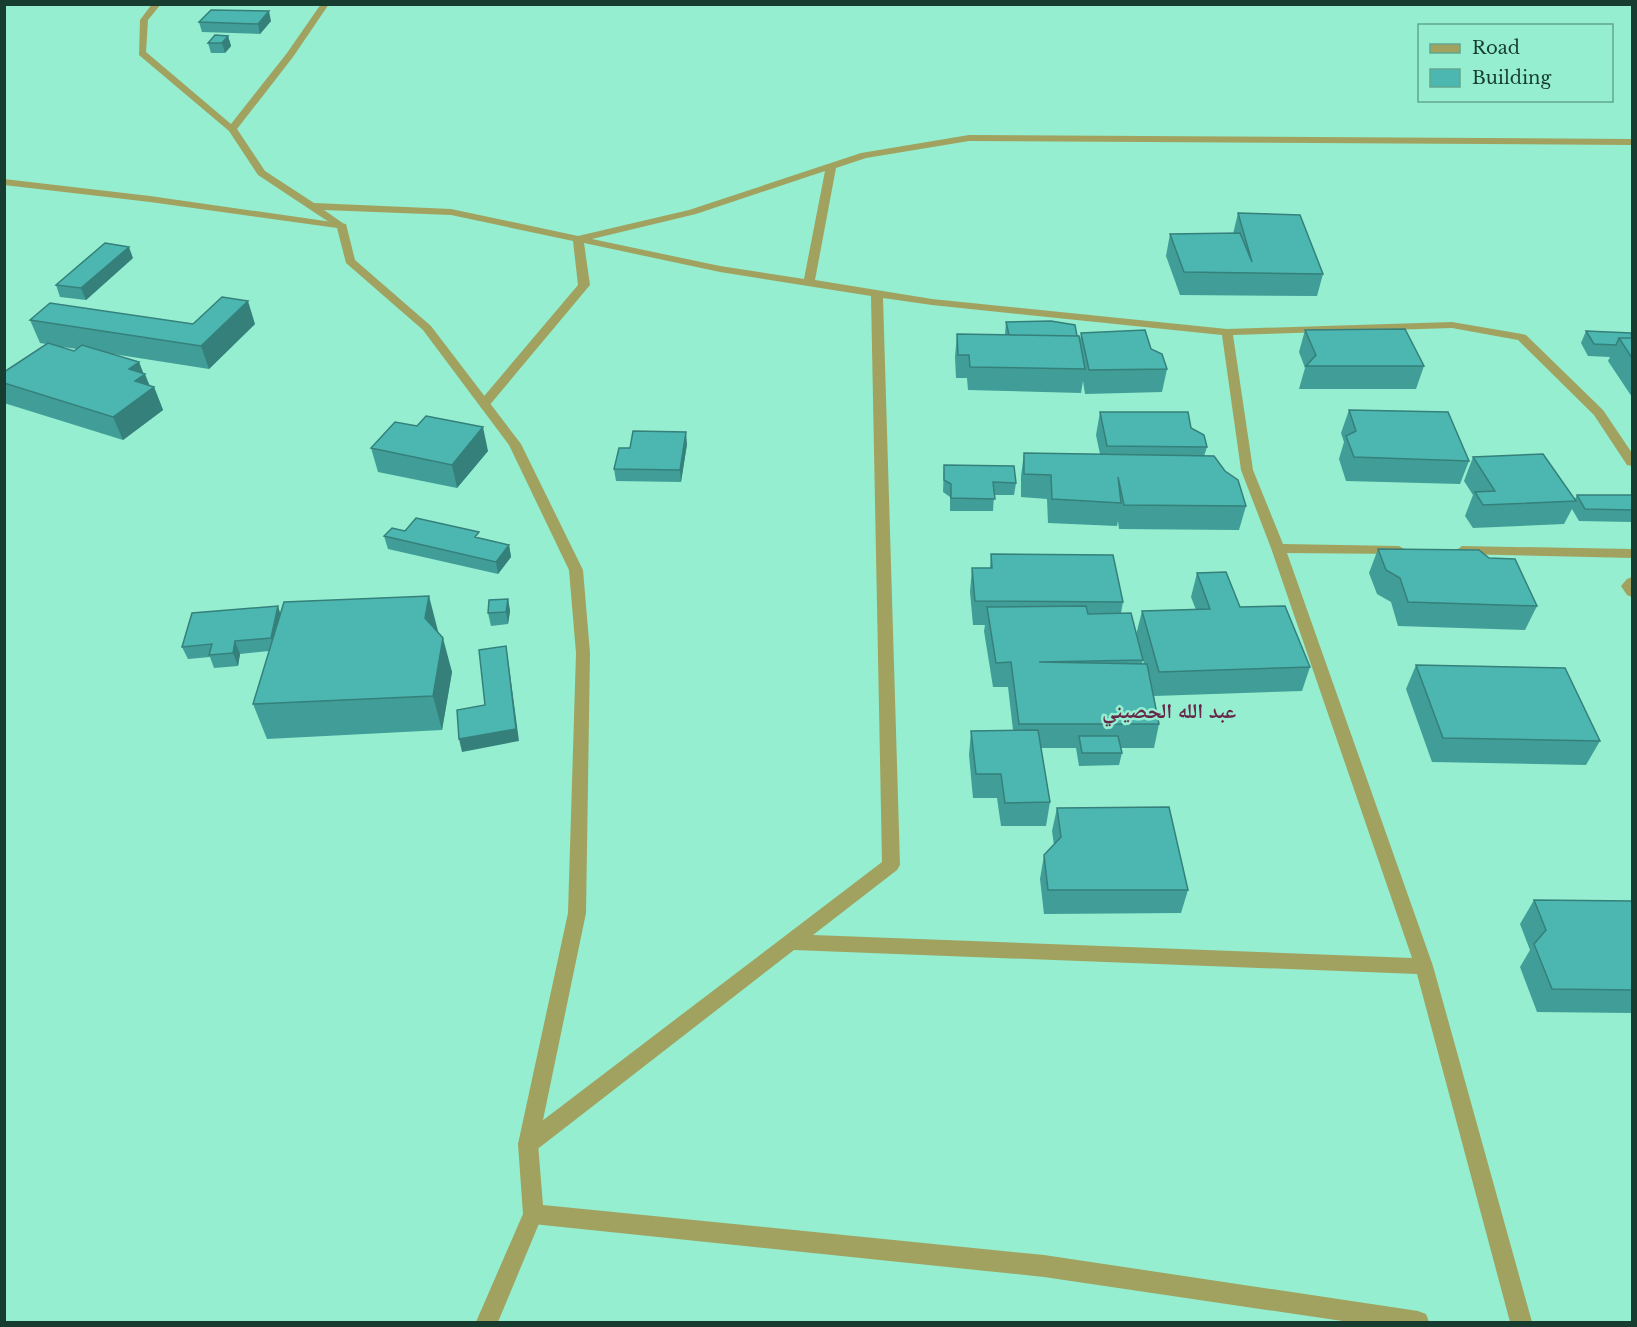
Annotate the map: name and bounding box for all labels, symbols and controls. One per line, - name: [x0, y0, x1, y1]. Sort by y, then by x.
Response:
- legend: [1418, 24, 1613, 102]
- text: Road: [1472, 37, 1520, 59]
- text: Building: [1472, 67, 1551, 89]
- district label: عبد الله الحصيني: [1102, 698, 1236, 727]

